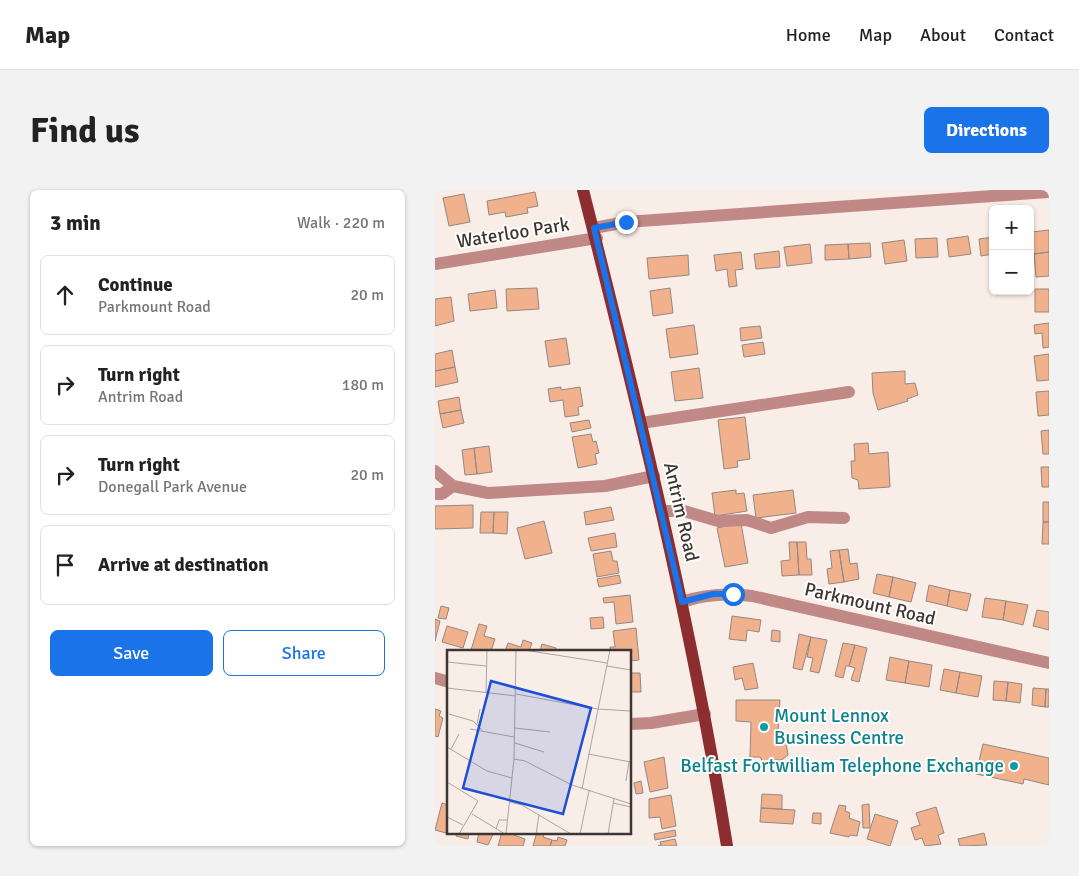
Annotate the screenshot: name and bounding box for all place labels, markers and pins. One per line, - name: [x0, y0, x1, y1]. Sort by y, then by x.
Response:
- place label: Mount Lennox Business Centre: [774, 704, 904, 750]
- marker: Mount Lennox Business Centre: [758, 721, 770, 733]
- place label: Belfast Fortwilliam Telephone Exchange: [680, 754, 1004, 778]
- marker: Belfast Fortwilliam Telephone Exchange: [1008, 760, 1020, 772]

